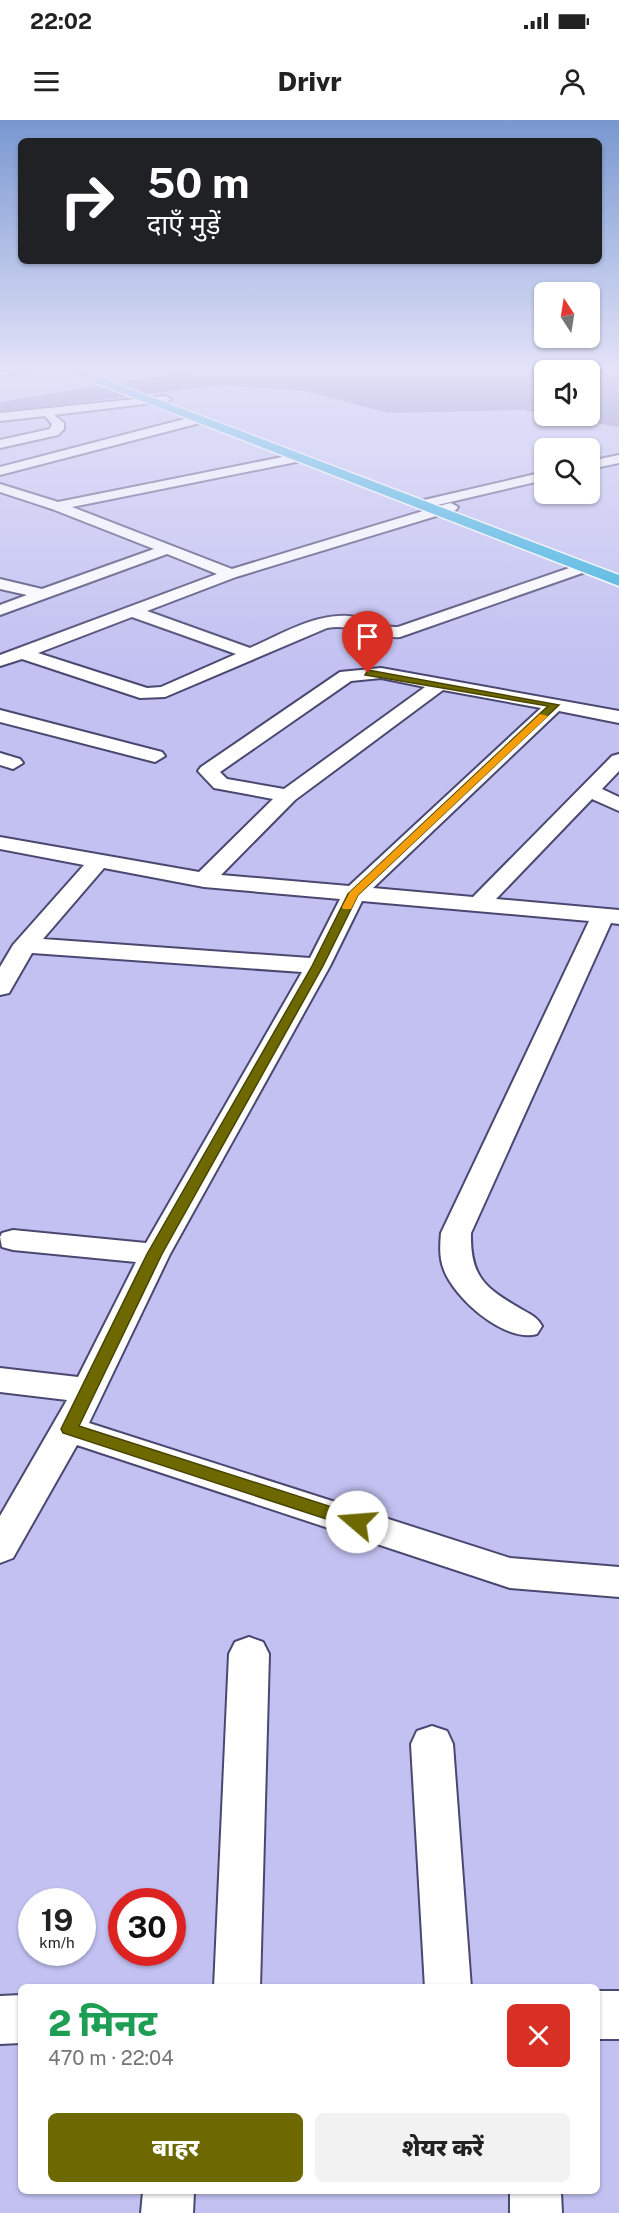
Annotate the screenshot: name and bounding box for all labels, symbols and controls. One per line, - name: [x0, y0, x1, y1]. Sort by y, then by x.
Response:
- text: 22:02: [30, 8, 92, 34]
- icon: menu: [30, 65, 63, 98]
- text: Drivr: [277, 65, 342, 97]
- icon: person: [556, 65, 589, 98]
- text: 50 m: [147, 158, 250, 207]
- icon: right: [48, 162, 126, 240]
- text: दाएँ मुड़ें: [147, 208, 220, 240]
- north arrow: [534, 282, 600, 348]
- map controls: [534, 282, 600, 504]
- button: sound: [534, 360, 600, 426]
- button: search: [534, 438, 600, 504]
- pin: [342, 611, 393, 673]
- icon: arrive: [351, 620, 384, 653]
- position arrow: [325, 1490, 389, 1554]
- speed limit sign: 30: [108, 1888, 186, 1966]
- text: 19: [41, 1902, 73, 1938]
- text: km/h: [39, 1934, 75, 1951]
- text: 2 मिनट: [48, 2002, 157, 2044]
- button: close: [507, 2004, 570, 2067]
- text: 470 m · 22:04: [48, 2046, 174, 2070]
- button: बाहर: [48, 2113, 303, 2182]
- button: शेयर करें: [315, 2113, 570, 2182]

